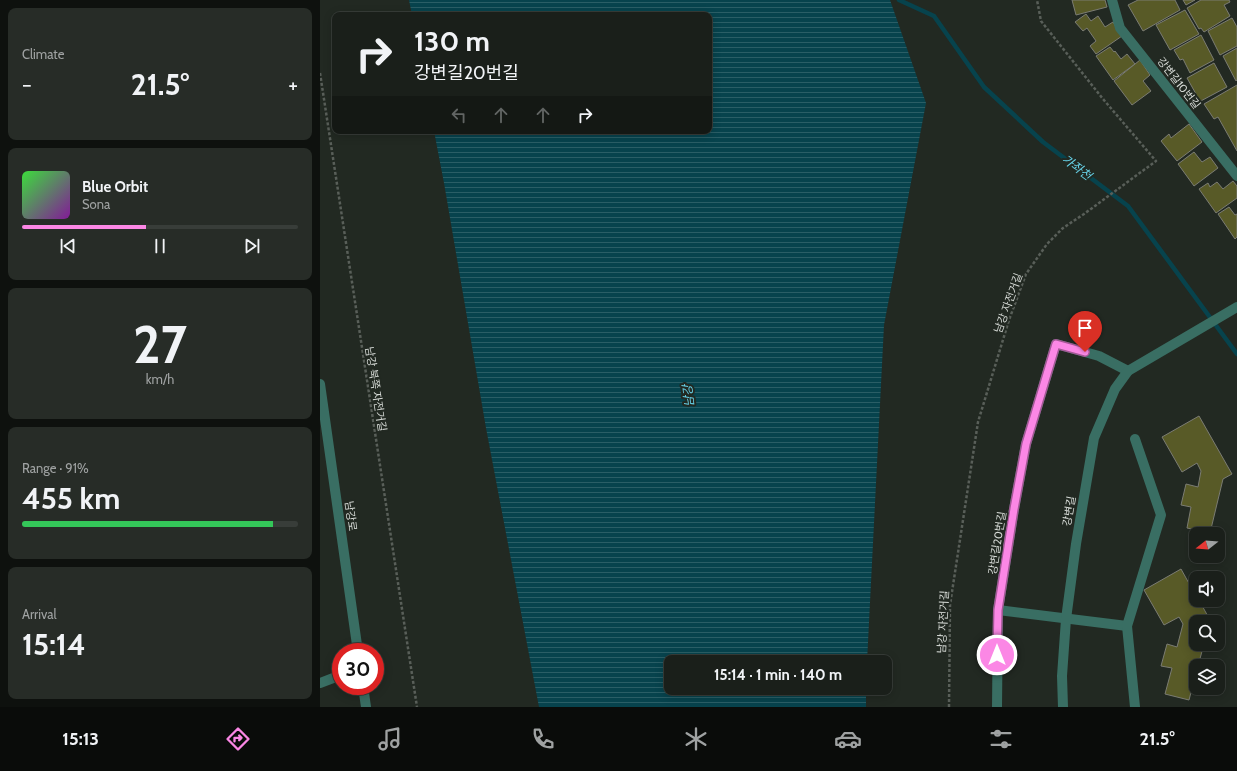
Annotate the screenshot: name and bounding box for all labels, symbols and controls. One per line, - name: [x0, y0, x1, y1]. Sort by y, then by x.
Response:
- text: 130 m: [414, 24, 490, 58]
- icon: right: [348, 28, 400, 80]
- text: Climate: [22, 46, 64, 62]
- street label: 강변길10번길: [1154, 54, 1204, 112]
- text: 강변길20번길: [414, 62, 519, 84]
- text: 21.5°: [131, 66, 189, 103]
- text: −: [22, 71, 32, 98]
- text: +: [288, 71, 298, 98]
- icon: left: [448, 104, 470, 126]
- icon: ahead: [490, 104, 512, 126]
- icon: ahead: [532, 104, 554, 126]
- icon: right: [574, 104, 596, 126]
- water label: 가좌천: [1059, 151, 1096, 184]
- text: Blue Orbit: [82, 178, 148, 196]
- text: Sona: [82, 196, 110, 212]
- icon: previous: [57, 235, 79, 257]
- icon: pause: [149, 235, 171, 257]
- icon: next: [241, 235, 263, 257]
- street label: 남강 자전거길: [991, 271, 1025, 335]
- pin: [1068, 311, 1102, 352]
- text: 27: [133, 313, 187, 376]
- icon: arrive: [1074, 317, 1096, 339]
- street label: 남강 북쪽 자전거길: [362, 345, 390, 433]
- text: km/h: [146, 371, 174, 387]
- water label: 남강: [679, 382, 697, 408]
- text: Range · 91%: [22, 460, 89, 476]
- text: 455 km: [22, 480, 120, 517]
- street label: 강변길: [1059, 495, 1079, 527]
- street label: 남강로: [342, 500, 360, 532]
- street label: 강변길20번길: [985, 510, 1009, 576]
- north arrow: [1189, 527, 1225, 563]
- map controls: [1189, 527, 1225, 695]
- button: sound: [1189, 571, 1225, 607]
- street label: 남강 자전거길: [934, 590, 952, 654]
- text: Arrival: [22, 606, 57, 622]
- button: search: [1189, 615, 1225, 651]
- text: 15:14: [22, 626, 86, 663]
- position arrow: [976, 634, 1018, 676]
- speed limit sign: 30: [332, 643, 384, 695]
- button: layers: [1189, 659, 1225, 695]
- text: 15:14 · 1 min · 140 m: [714, 666, 842, 684]
- icon: directions: [224, 725, 252, 753]
- icon: music: [376, 725, 404, 753]
- icon: phone: [529, 725, 557, 753]
- icon: climate: [682, 725, 710, 753]
- icon: car: [834, 725, 862, 753]
- icon: filters: [987, 725, 1015, 753]
- text: 15:13: [62, 728, 99, 750]
- text: 21.5°: [1140, 728, 1175, 750]

